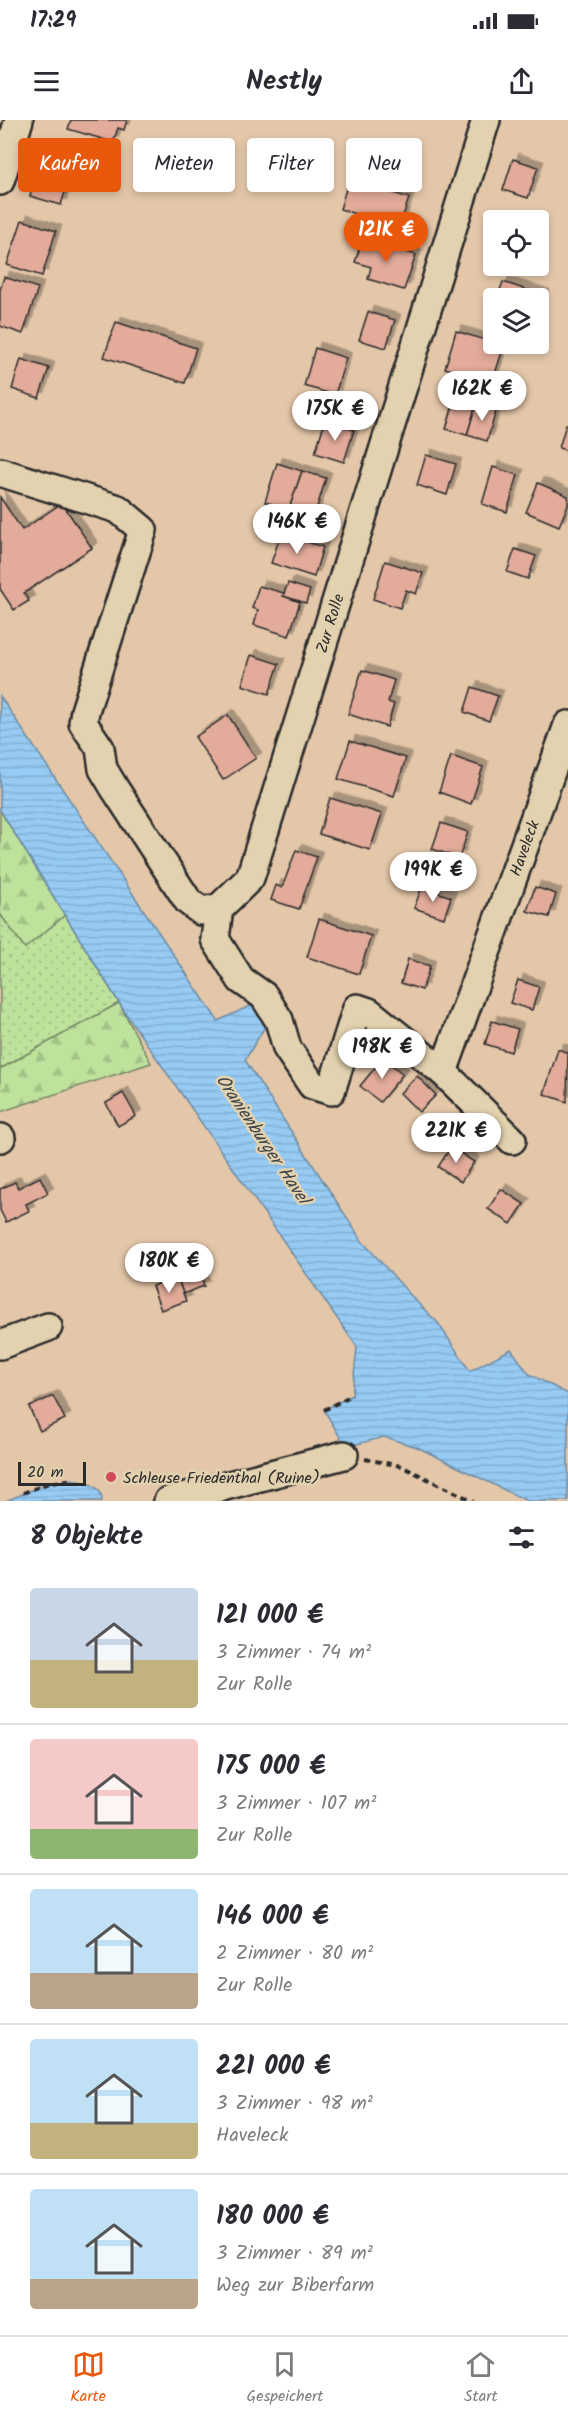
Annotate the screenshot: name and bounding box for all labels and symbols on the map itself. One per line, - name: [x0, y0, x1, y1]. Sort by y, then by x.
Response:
- pin: 121K €: [337, 212, 435, 263]
- pin: 162K €: [433, 371, 531, 422]
- pin: 175K €: [286, 391, 384, 442]
- pin: 146K €: [248, 504, 346, 555]
- street label: Zur Rolle: [310, 591, 352, 656]
- street label: Haveleck: [504, 816, 547, 880]
- pin: 199K €: [384, 852, 482, 903]
- pin: 198K €: [333, 1029, 431, 1080]
- water label: Oranienburger Havel: [207, 1069, 318, 1214]
- pin: 221K €: [407, 1113, 505, 1164]
- pin: 180K €: [120, 1243, 218, 1294]
- scale bar: [18, 1459, 86, 1486]
- place label: Schleuse Friedenthal (Ruine): [123, 1466, 320, 1491]
- marker: Schleuse Friedenthal (Ruine): [104, 1470, 118, 1484]

